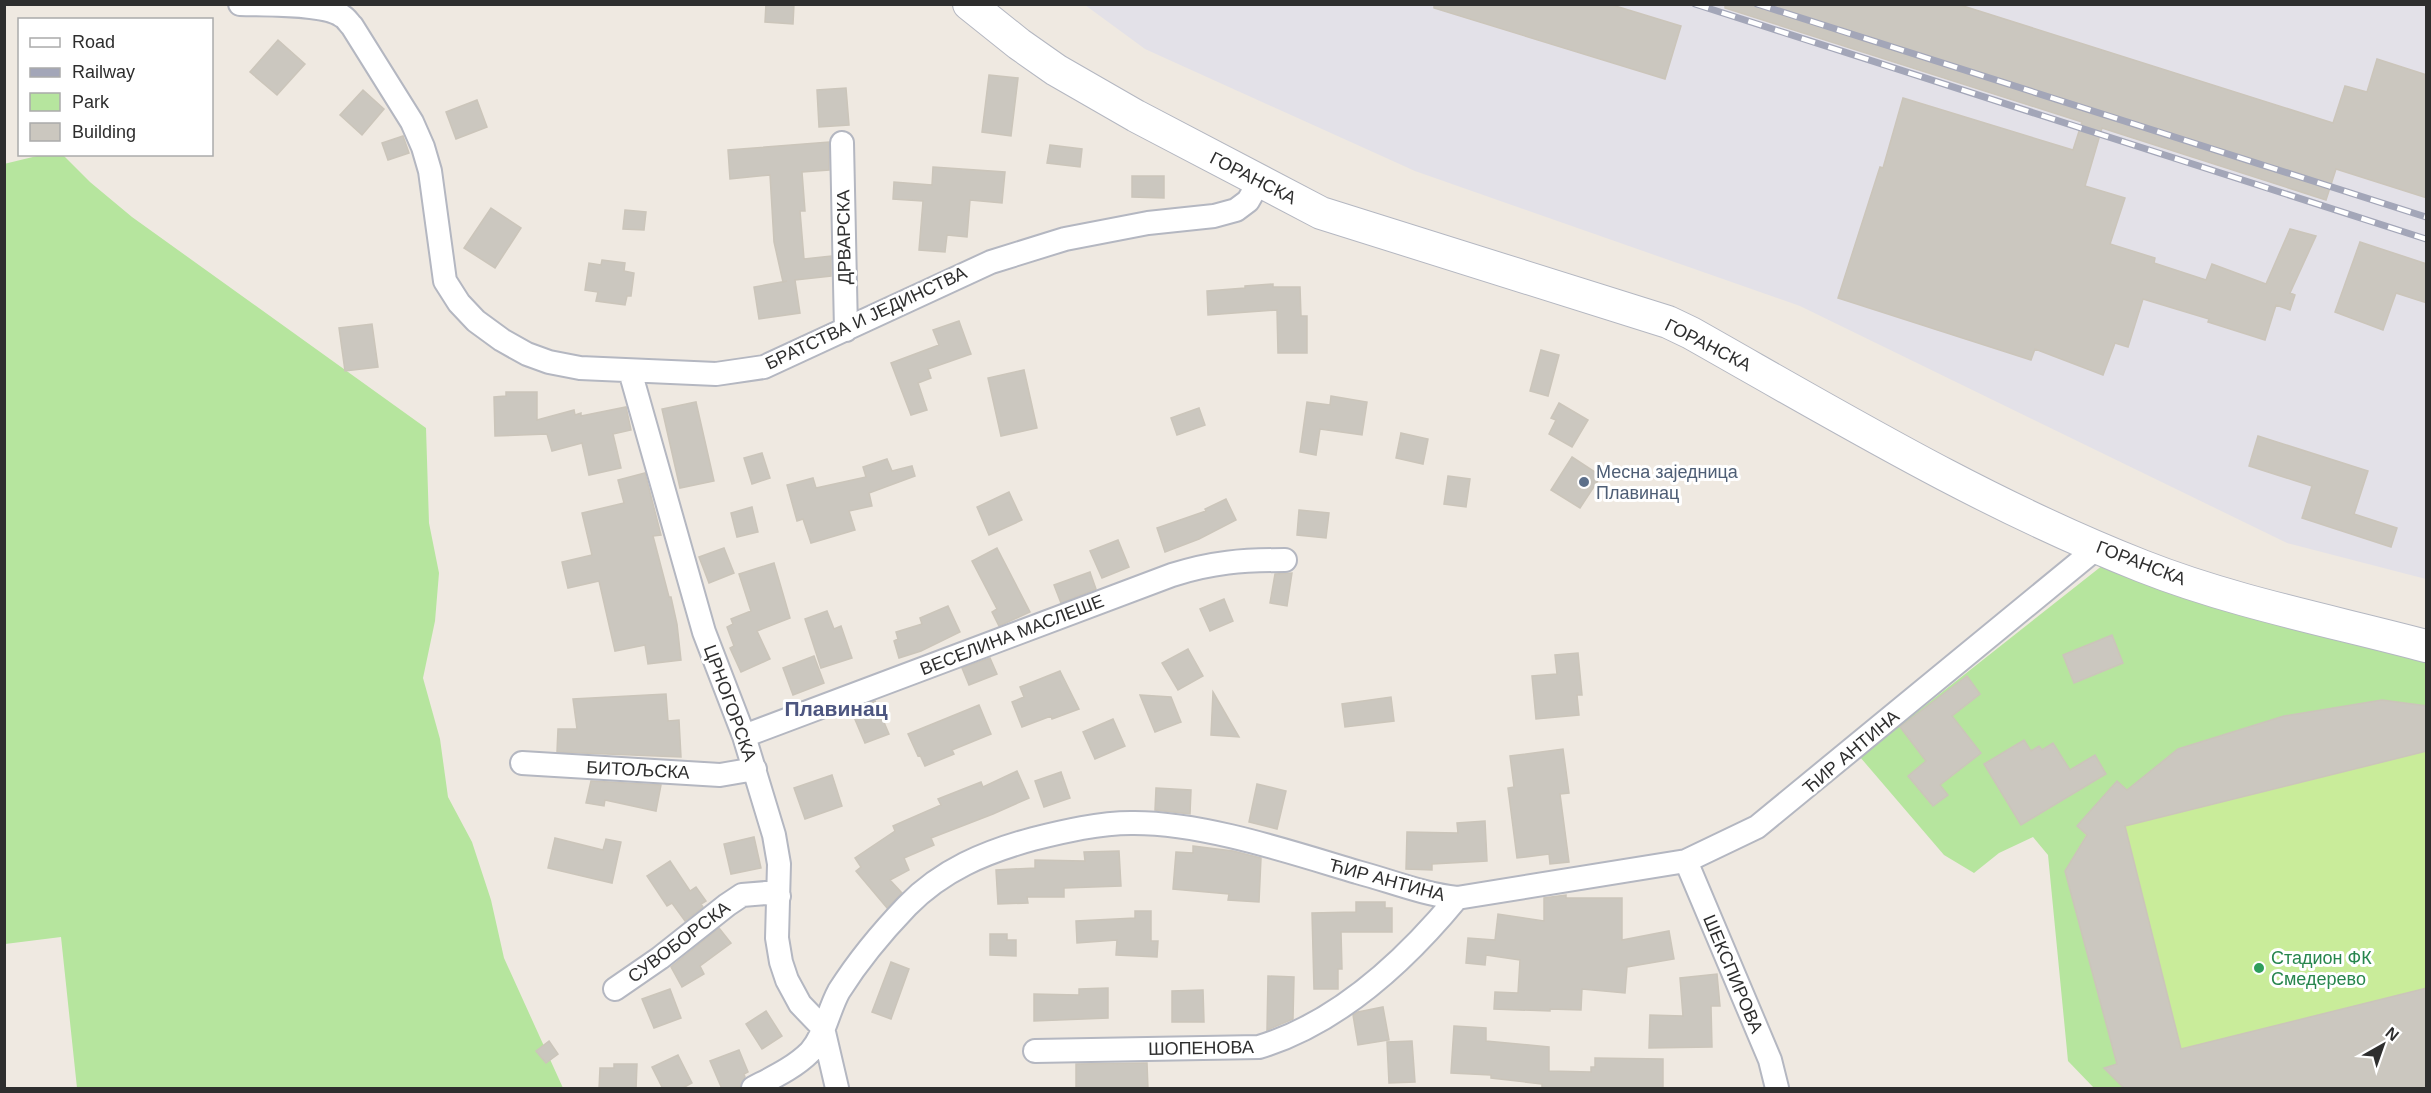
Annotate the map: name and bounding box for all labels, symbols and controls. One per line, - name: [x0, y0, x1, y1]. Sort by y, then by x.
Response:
- legend: [18, 18, 213, 156]
- text: Road: [72, 32, 115, 52]
- text: Railway: [72, 62, 135, 82]
- text: Park: [72, 92, 110, 112]
- text: Building: [72, 122, 136, 142]
- street label: ГОРАНСКА: [1207, 148, 1299, 208]
- street label: ДРВАРСКА: [833, 189, 855, 285]
- street label: БРАТСТВА И ЈЕДИНСТВА: [762, 262, 970, 374]
- street label: ГОРАНСКА: [1662, 315, 1754, 375]
- place label: Месна заједница Плавинац: [1596, 462, 1739, 503]
- marker: Месна заједница Плавинац: [1577, 475, 1591, 489]
- street label: ГОРАНСКА: [2094, 537, 2188, 589]
- street label: ВЕСЕЛИНА МАСЛЕШЕ: [917, 591, 1107, 679]
- street label: ЦРНОГОРСКА: [700, 642, 760, 764]
- district label: Плавинац: [784, 697, 888, 720]
- street label: ЋИР АНТИНА: [1799, 706, 1903, 798]
- street label: БИТОЉСКА: [586, 757, 690, 783]
- street label: ЋИР АНТИНА: [1327, 855, 1447, 905]
- street label: СУВОБОРСКА: [624, 897, 734, 987]
- street label: ШЕКСПИРОВА: [1699, 912, 1767, 1036]
- place label: Стадион ФК Смедерево: [2271, 948, 2372, 989]
- marker: Стадион ФК Смедерево: [2252, 961, 2266, 975]
- north arrow: [2353, 1015, 2413, 1075]
- text: N: [2382, 1024, 2402, 1044]
- street label: ШОПЕНОВА: [1148, 1037, 1254, 1059]

